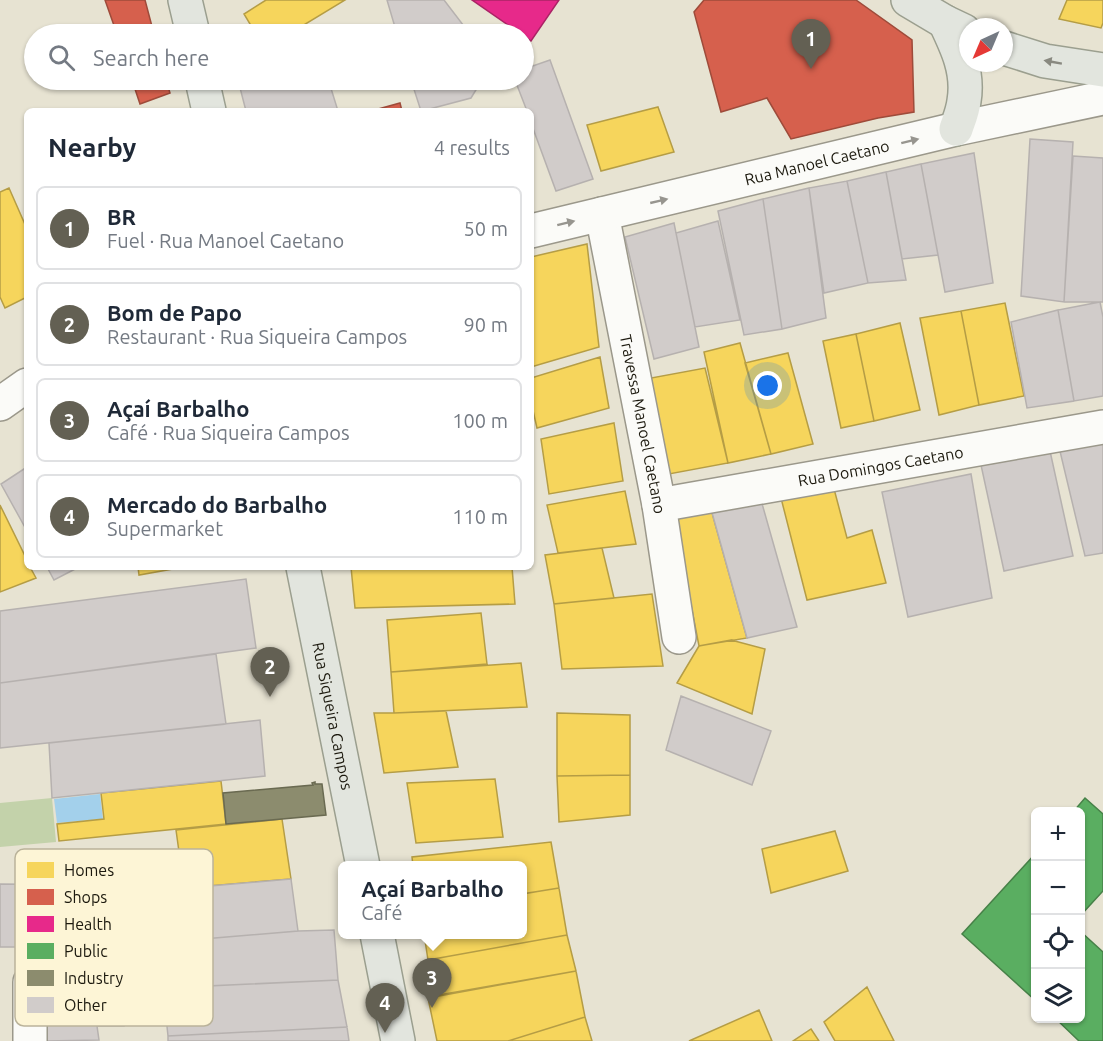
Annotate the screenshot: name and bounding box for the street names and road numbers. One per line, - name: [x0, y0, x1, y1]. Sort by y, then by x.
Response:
- street label: Rua Manoel Caetano: [743, 136, 891, 188]
- street label: Travessa Manoel Caetano: [617, 333, 669, 515]
- street label: Rua Domingos Caetano: [796, 443, 965, 489]
- street label: Rua Siqueira Campos: [309, 641, 357, 791]

